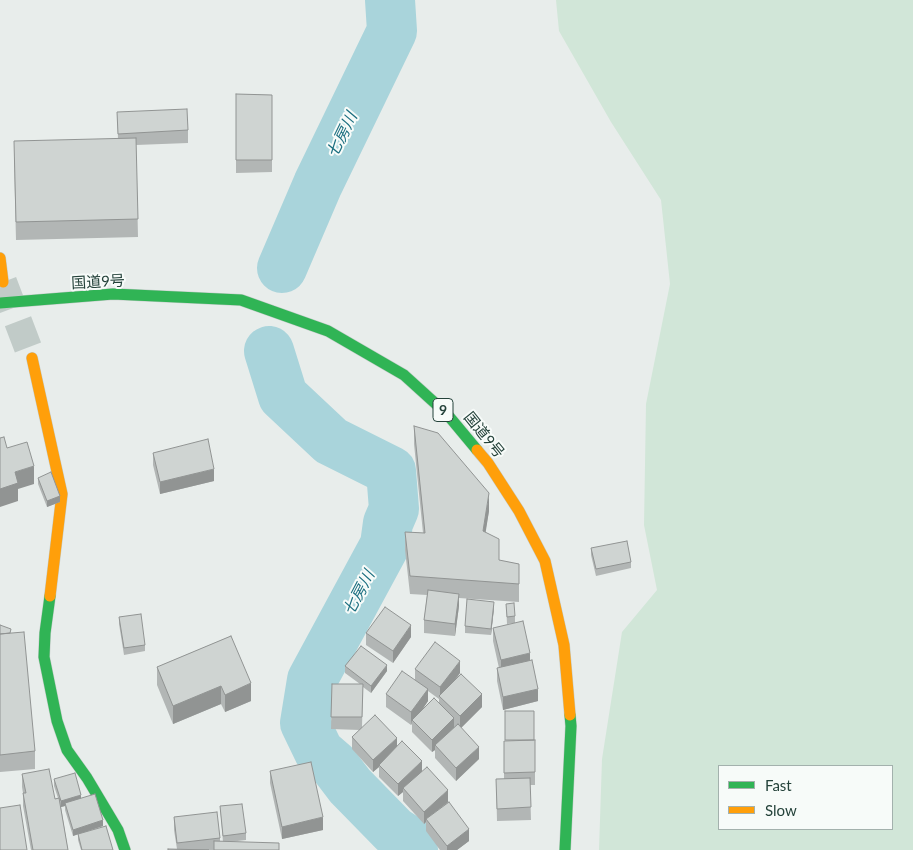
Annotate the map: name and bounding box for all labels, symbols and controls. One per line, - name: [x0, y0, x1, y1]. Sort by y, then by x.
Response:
- water label: 七房川: [323, 109, 361, 161]
- street label: 国道9号: [71, 272, 125, 292]
- road number: 9: [433, 398, 453, 422]
- street label: 国道9号: [460, 408, 508, 462]
- water label: 七房川: [339, 567, 379, 619]
- legend: [718, 765, 893, 830]
- text: Fast: [765, 776, 792, 794]
- text: Slow: [765, 801, 797, 819]

